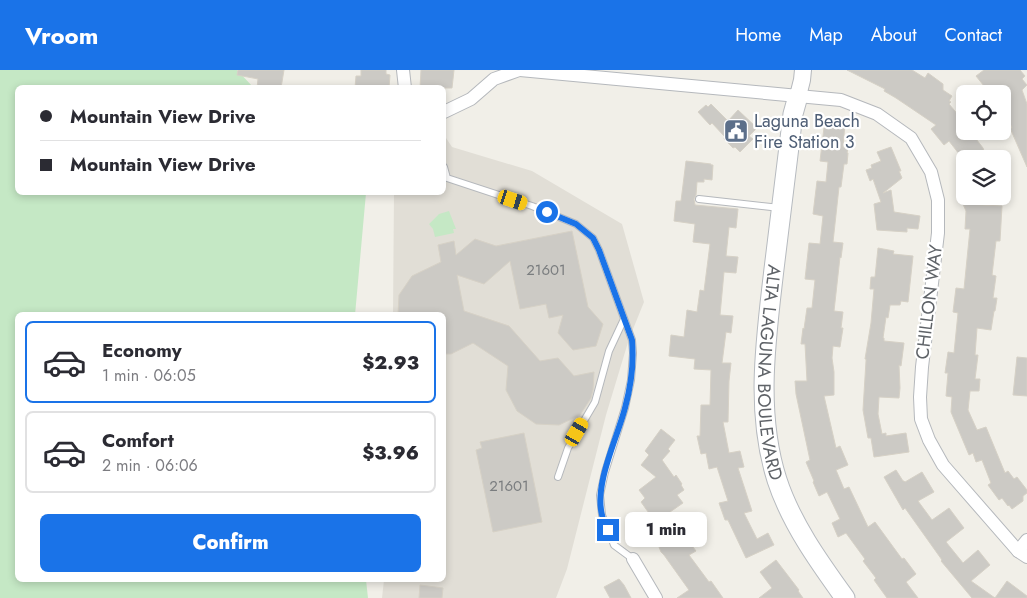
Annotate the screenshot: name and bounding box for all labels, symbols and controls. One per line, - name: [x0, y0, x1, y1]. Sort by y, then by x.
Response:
- text: Vroom: [25, 18, 98, 53]
- text: Home: [735, 22, 781, 48]
- text: Map: [809, 22, 843, 48]
- text: About: [871, 22, 916, 48]
- text: Contact: [944, 22, 1002, 48]
- map controls: [956, 85, 1011, 205]
- button: locate: [956, 85, 1011, 140]
- text: Mountain View Drive: [70, 103, 256, 130]
- place label: Laguna Beach Fire Station 3: [754, 108, 860, 155]
- public building icon: Laguna Beach Fire Station 3: [723, 118, 749, 144]
- button: layers: [956, 150, 1011, 205]
- text: Mountain View Drive: [70, 151, 256, 178]
- car: [496, 188, 529, 212]
- route start: [536, 201, 558, 223]
- street label: CHILLON WAY: [909, 242, 949, 361]
- house number: 21601: [526, 259, 566, 281]
- street label: ALTA LAGUNA BOULEVARD: [751, 263, 789, 484]
- text: Economy: [102, 337, 182, 364]
- icon: car: [42, 340, 87, 385]
- text: $2.93: [362, 349, 419, 376]
- text: 1 min · 06:05: [102, 364, 196, 387]
- car: [563, 415, 590, 449]
- text: Comfort: [102, 427, 174, 454]
- icon: car: [42, 430, 87, 475]
- text: $3.96: [362, 439, 419, 466]
- text: 2 min · 06:06: [102, 454, 198, 477]
- house number: 21601: [489, 475, 529, 497]
- callout: 1 min: [626, 512, 708, 548]
- button: Confirm: [40, 514, 421, 572]
- text: 1 min: [646, 518, 686, 541]
- route end: [597, 519, 619, 541]

